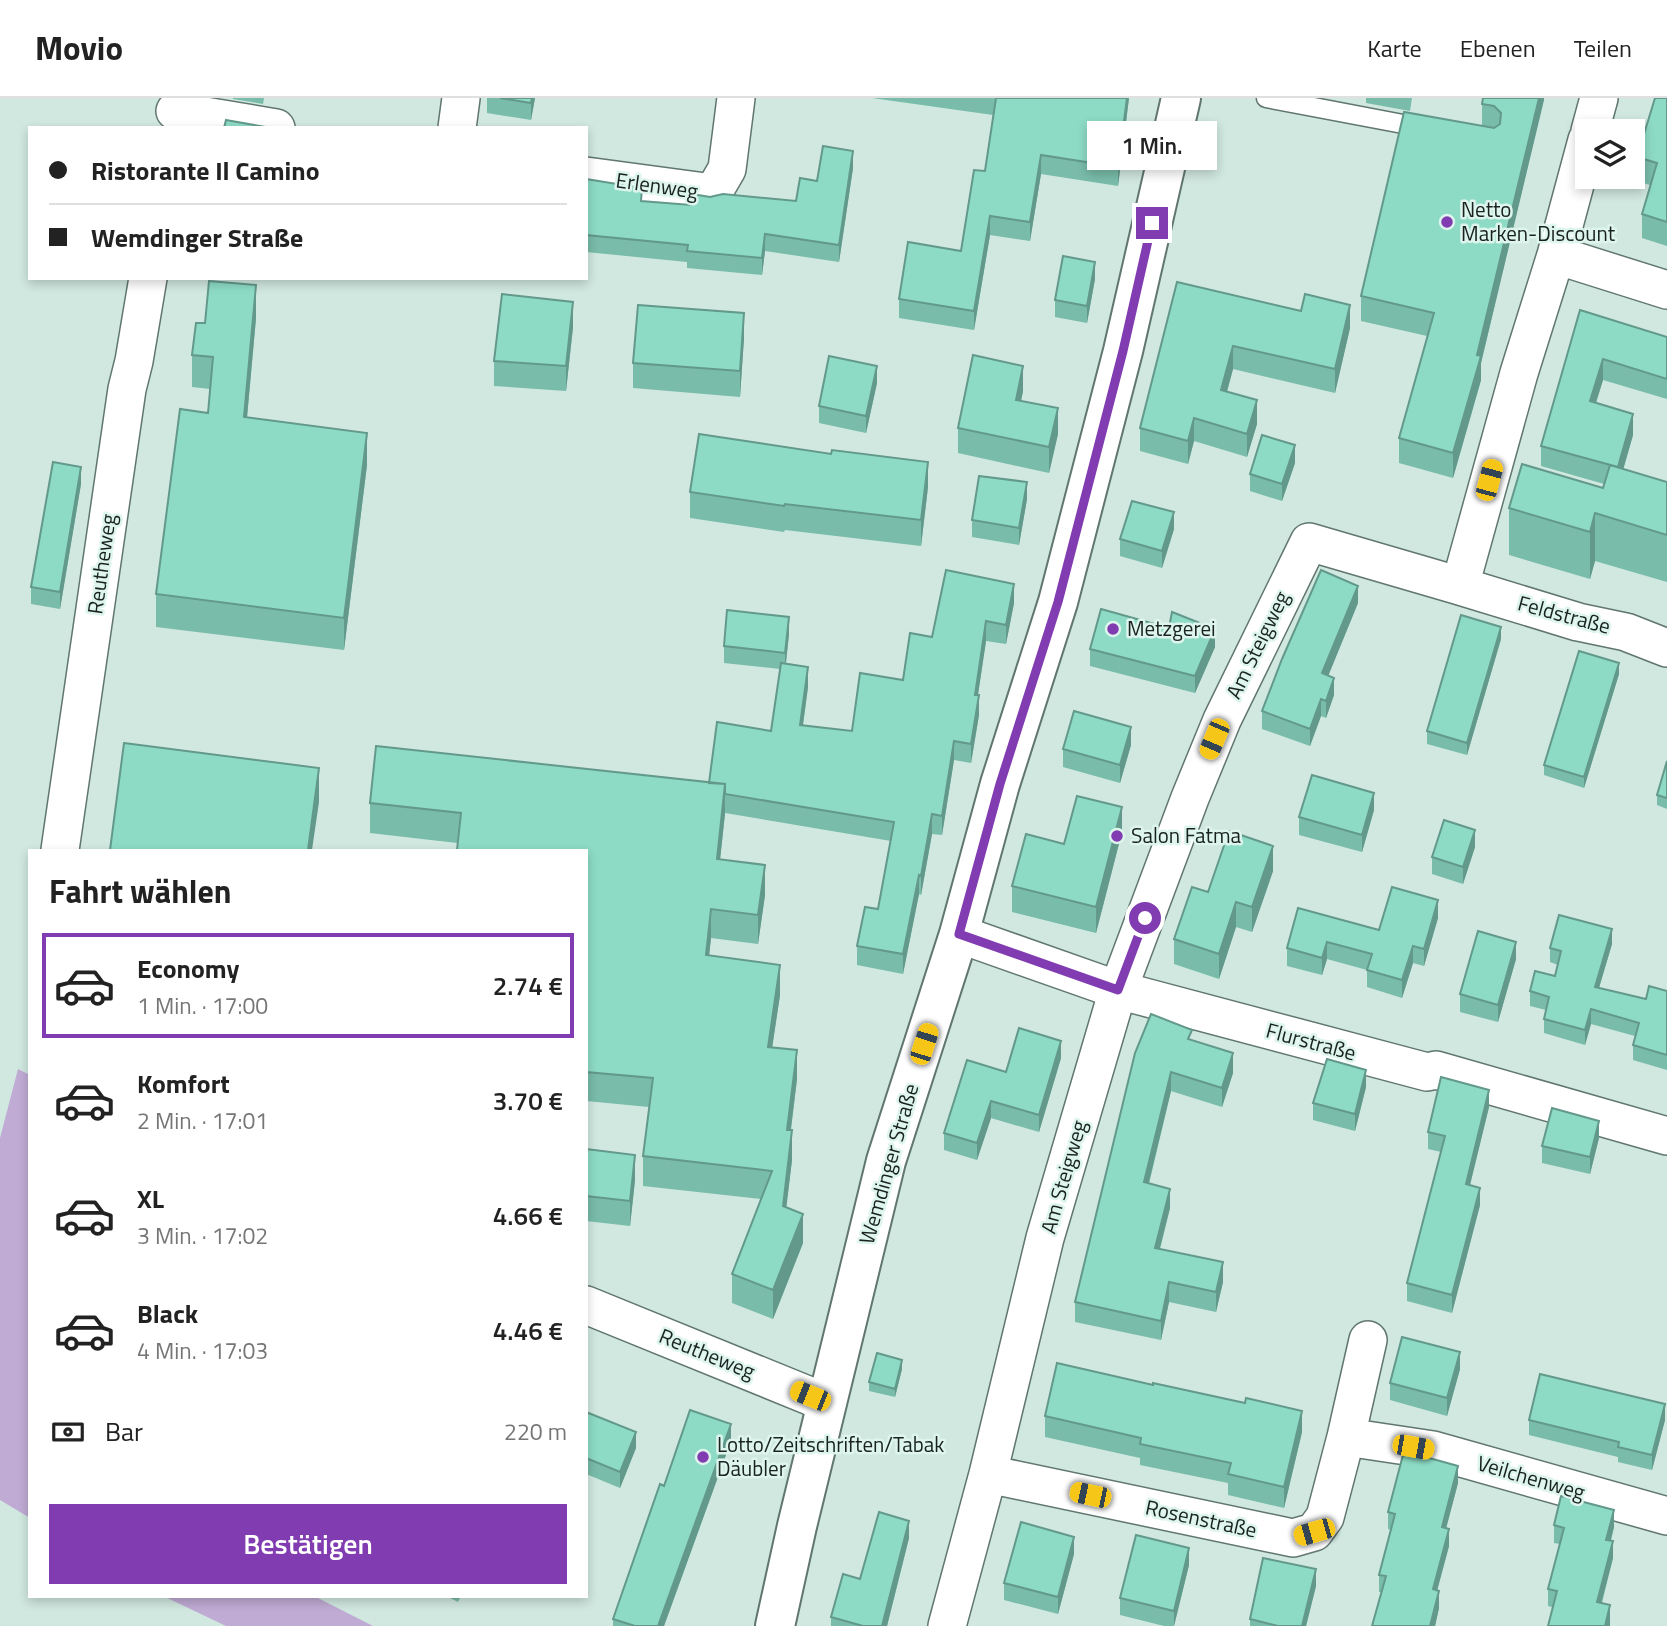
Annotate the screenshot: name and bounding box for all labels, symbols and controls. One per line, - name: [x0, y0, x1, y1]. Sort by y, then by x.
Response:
- text: Movio: [35, 23, 123, 73]
- text: Karte: [1367, 30, 1422, 66]
- text: Ebenen: [1460, 30, 1536, 66]
- text: Teilen: [1574, 30, 1632, 66]
- map controls: [1575, 119, 1645, 189]
- button: layers: [1575, 119, 1645, 189]
- callout: 1 Min.: [1087, 122, 1217, 170]
- text: 1 Min.: [1121, 128, 1183, 163]
- text: Ristorante Il Camino: [91, 151, 320, 190]
- street label: Erlenweg: [614, 163, 701, 207]
- place label: Netto Marken-Discount: [1461, 193, 1616, 249]
- route end: [1136, 207, 1168, 239]
- marker: Netto Marken-Discount: [1439, 214, 1455, 230]
- text: Wemdinger Straße: [91, 218, 303, 257]
- car: [1474, 457, 1505, 503]
- street label: Reutheweg: [78, 511, 124, 616]
- street label: Am Steigweg: [1217, 585, 1297, 704]
- street label: Feldstraße: [1514, 586, 1614, 642]
- place label: Metzgerei: [1127, 612, 1216, 644]
- marker: Metzgerei: [1105, 621, 1121, 637]
- car: [1197, 716, 1232, 762]
- place label: Salon Fatma: [1131, 819, 1242, 851]
- marker: Salon Fatma: [1109, 828, 1125, 844]
- text: Fahrt wählen: [49, 867, 232, 915]
- route start: [1129, 902, 1161, 934]
- text: Economy: [137, 949, 239, 988]
- icon: car: [53, 954, 116, 1017]
- text: 2.74 €: [493, 966, 563, 1005]
- text: 1 Min. · 17:00: [137, 988, 268, 1023]
- street label: Flurstraße: [1263, 1014, 1360, 1068]
- car: [908, 1021, 941, 1067]
- text: Komfort: [137, 1064, 230, 1103]
- icon: car: [53, 1069, 116, 1132]
- street label: Wemdinger Straße: [850, 1080, 926, 1248]
- text: 3.70 €: [493, 1081, 563, 1120]
- text: 2 Min. · 17:01: [137, 1103, 268, 1138]
- street label: Am Steigweg: [1032, 1116, 1095, 1237]
- text: XL: [137, 1179, 164, 1218]
- icon: car: [53, 1184, 116, 1247]
- text: 4.66 €: [493, 1196, 563, 1235]
- text: 3 Min. · 17:02: [137, 1218, 268, 1253]
- text: Black: [137, 1294, 198, 1333]
- icon: car: [53, 1299, 116, 1362]
- text: 4.46 €: [493, 1311, 563, 1350]
- street label: Reutheweg: [655, 1319, 760, 1387]
- text: 4 Min. · 17:03: [137, 1333, 268, 1368]
- car: [787, 1378, 834, 1414]
- text: Bar: [105, 1412, 143, 1451]
- icon: cash: [49, 1413, 87, 1451]
- text: 220 m: [504, 1414, 567, 1449]
- place label: Lotto/Zeitschriften/Tabak Däubler: [717, 1428, 944, 1484]
- car: [1391, 1433, 1436, 1461]
- street label: Veilchenweg: [1473, 1446, 1589, 1508]
- marker: Lotto/Zeitschriften/Tabak Däubler: [695, 1449, 711, 1465]
- car: [1068, 1480, 1113, 1510]
- street label: Rosenstraße: [1143, 1491, 1260, 1545]
- button: Bestätigen: [49, 1504, 567, 1584]
- car: [1291, 1516, 1338, 1548]

